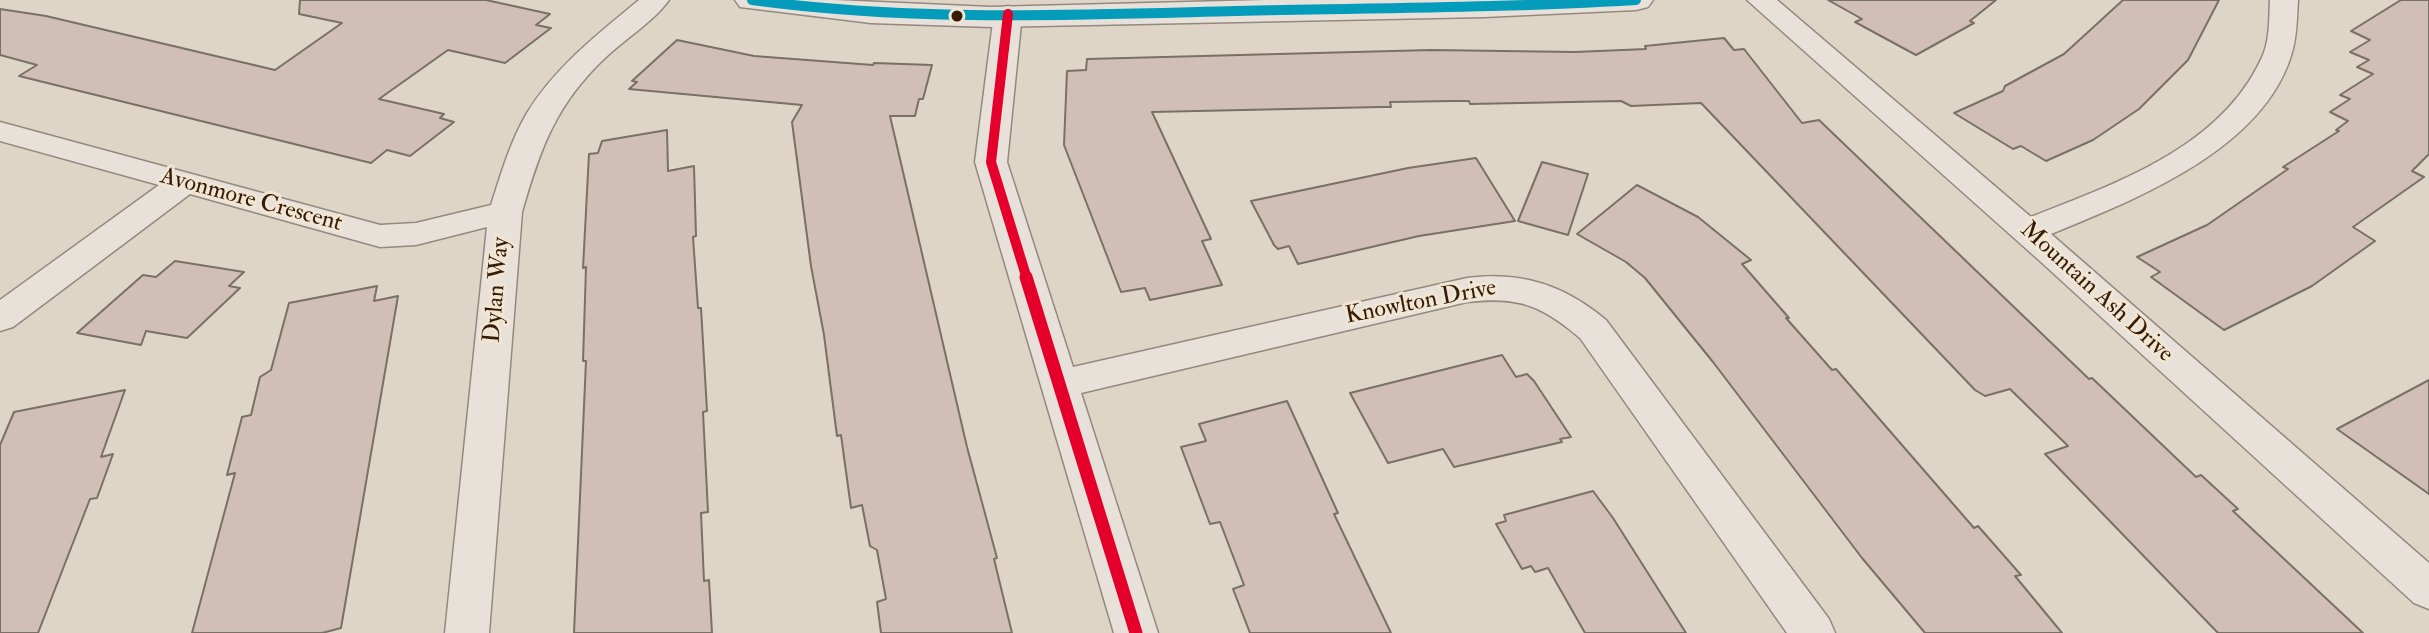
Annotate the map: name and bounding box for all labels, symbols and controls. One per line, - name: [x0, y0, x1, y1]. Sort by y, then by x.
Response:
- unlabelled marker: [949, 8, 965, 24]
- street label: Avonmore Crescent: [157, 163, 345, 239]
- street label: Mountain Ash Drive: [2013, 217, 2179, 369]
- street label: Dylan Way: [479, 236, 517, 344]
- street label: Knowlton Drive: [1343, 274, 1499, 332]

